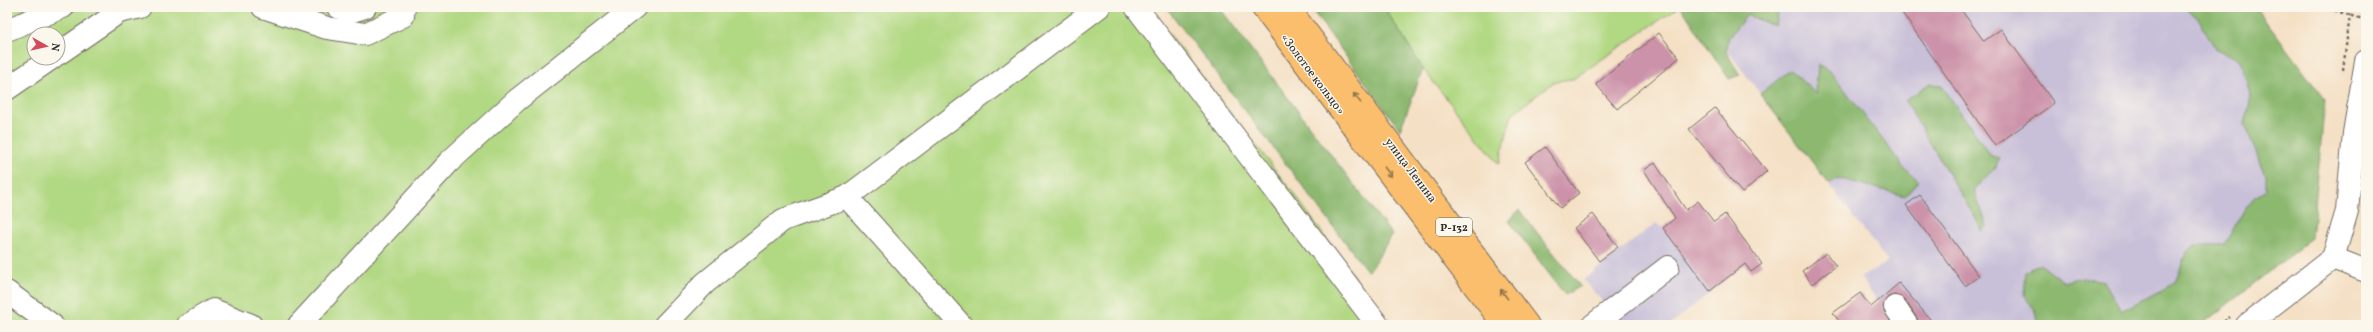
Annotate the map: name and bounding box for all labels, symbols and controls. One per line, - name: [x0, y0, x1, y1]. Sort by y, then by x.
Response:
- north arrow: [26, 26, 66, 66]
- street label: «Золотое кольцо»: [1276, 31, 1348, 118]
- text: N: [46, 42, 62, 52]
- one-way arrow: [1352, 93, 1361, 104]
- street label: улица Ленина: [1380, 135, 1440, 206]
- one-way arrow: [1384, 167, 1392, 178]
- road number: Р-132: [1436, 218, 1472, 236]
- one-way arrow: [1500, 289, 1509, 300]

